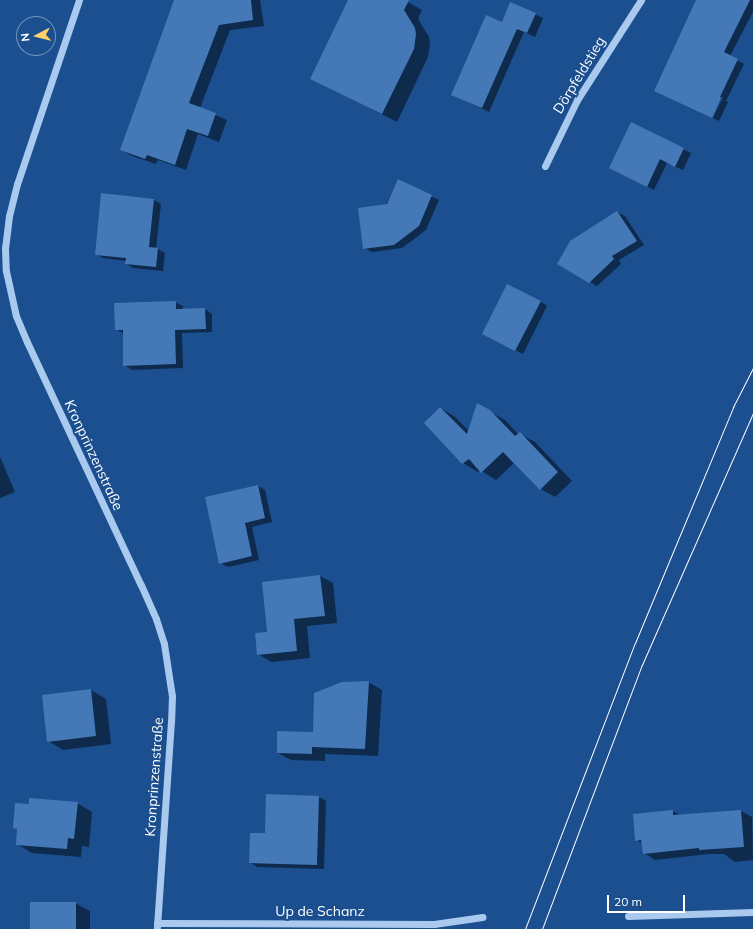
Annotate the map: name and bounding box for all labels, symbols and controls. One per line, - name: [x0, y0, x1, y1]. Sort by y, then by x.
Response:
- north arrow: [16, 16, 56, 56]
- text: N: [18, 32, 33, 42]
- street label: Dörpfeldstieg: [549, 33, 609, 117]
- street label: Kronprinzenstraße: [61, 397, 127, 513]
- street label: Kronprinzenstraße: [141, 717, 167, 837]
- scale bar: [609, 887, 687, 913]
- text: 20 m: [614, 894, 642, 909]
- street label: Up de Schanz: [275, 903, 365, 919]

